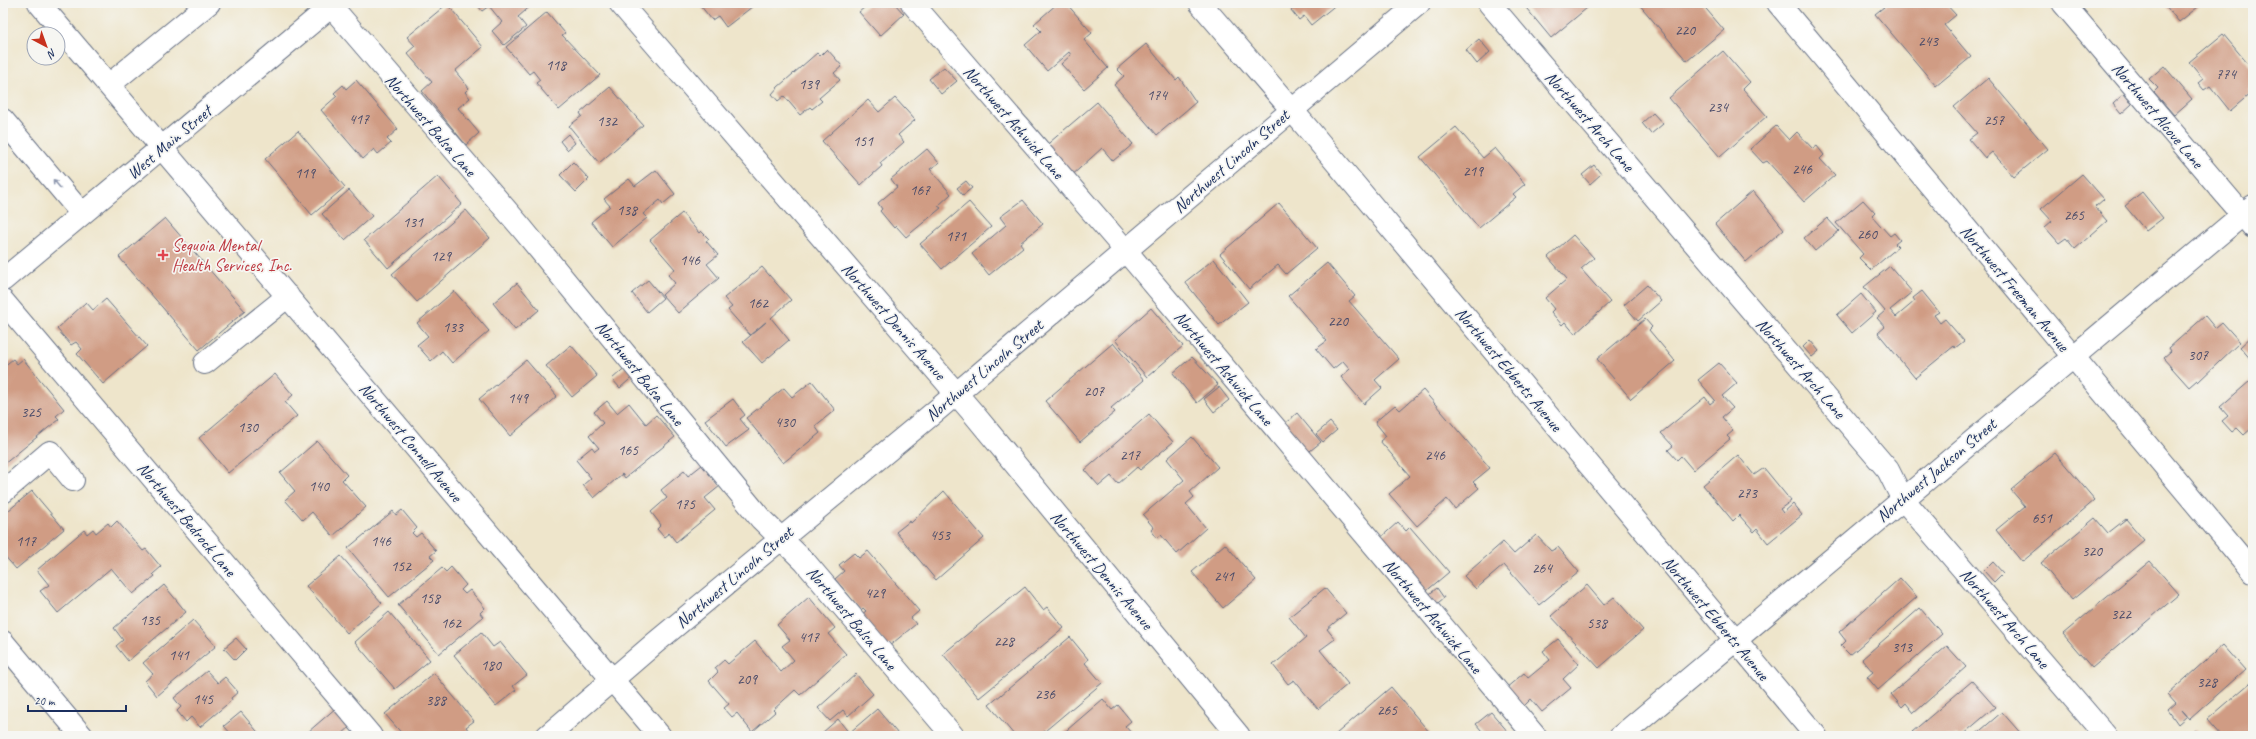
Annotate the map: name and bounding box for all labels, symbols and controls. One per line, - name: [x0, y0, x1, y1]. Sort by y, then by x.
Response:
- house number: 220: [1675, 21, 1696, 40]
- north arrow: [26, 26, 66, 66]
- house number: 243: [1918, 32, 1939, 51]
- text: N: [44, 46, 60, 62]
- house number: 118: [546, 56, 567, 75]
- street label: Northwest Alcove Lane: [2107, 58, 2209, 174]
- street label: Northwest Ashwick Lane: [959, 62, 1069, 184]
- house number: 774: [2216, 65, 2237, 84]
- street label: Northwest Arch Lane: [1540, 67, 1640, 177]
- street label: Northwest Balsa Lane: [380, 70, 482, 182]
- house number: 139: [799, 75, 820, 94]
- house number: 174: [1147, 86, 1168, 105]
- house number: 234: [1708, 98, 1729, 117]
- street label: West Main Street: [123, 99, 218, 184]
- street label: Northwest Lincoln Street: [1169, 104, 1295, 217]
- house number: 417: [349, 110, 370, 129]
- house number: 257: [1984, 111, 2005, 130]
- house number: 132: [597, 112, 618, 131]
- house number: 151: [853, 132, 874, 151]
- house number: 246: [1792, 160, 1813, 179]
- house number: 219: [1463, 162, 1484, 181]
- house number: 119: [295, 164, 316, 183]
- one-way arrow: [53, 179, 62, 189]
- house number: 167: [910, 181, 931, 200]
- house number: 138: [617, 201, 638, 220]
- house number: 265: [2064, 206, 2085, 225]
- house number: 131: [403, 213, 424, 232]
- street label: Northwest Freeman Avenue: [1956, 221, 2074, 357]
- house number: 260: [1857, 225, 1878, 244]
- house number: 171: [946, 227, 967, 246]
- place label: Sequoia Mental Health Services, Inc.: [172, 235, 292, 276]
- house number: 129: [431, 247, 452, 266]
- marker: Sequoia Mental Health Services, Inc.: [157, 249, 169, 261]
- house number: 146: [680, 251, 701, 270]
- street label: Northwest Dennis Avenue: [837, 258, 951, 385]
- house number: 162: [748, 294, 769, 313]
- street label: Northwest Ebberts Avenue: [1451, 303, 1568, 437]
- street label: Northwest Ashwick Lane: [1170, 307, 1279, 431]
- house number: 220: [1328, 312, 1349, 331]
- street label: Northwest Lincoln Street: [921, 314, 1049, 426]
- street label: Northwest Arch Lane: [1751, 314, 1851, 424]
- street label: Northwest Balsa Lane: [591, 317, 689, 431]
- house number: 133: [443, 318, 464, 337]
- house number: 307: [2188, 346, 2209, 365]
- street label: Northwest Connell Avenue: [355, 378, 468, 507]
- house number: 207: [1084, 382, 1105, 401]
- house number: 149: [508, 389, 529, 408]
- house number: 325: [21, 403, 42, 422]
- house number: 430: [775, 413, 796, 432]
- street label: Northwest Jackson Street: [1872, 413, 2002, 527]
- house number: 130: [238, 418, 259, 437]
- house number: 165: [618, 441, 639, 460]
- house number: 217: [1120, 446, 1141, 465]
- house number: 246: [1425, 446, 1446, 465]
- street label: Northwest Bedrock Lane: [133, 458, 241, 582]
- house number: 140: [309, 477, 330, 496]
- house number: 273: [1737, 484, 1758, 503]
- house number: 175: [675, 495, 696, 514]
- street label: Northwest Dennis Avenue: [1046, 507, 1158, 635]
- house number: 651: [2032, 509, 2053, 528]
- street label: Northwest Lincoln Street: [671, 521, 799, 633]
- house number: 453: [930, 526, 951, 545]
- house number: 117: [16, 532, 37, 551]
- house number: 146: [371, 532, 392, 551]
- house number: 320: [2082, 542, 2103, 561]
- street label: Northwest Ebberts Avenue: [1658, 552, 1775, 686]
- street label: Northwest Ashwick Lane: [1379, 555, 1488, 679]
- house number: 152: [391, 557, 412, 576]
- house number: 264: [1532, 559, 1553, 578]
- street label: Northwest Balsa Lane: [802, 562, 902, 676]
- street label: Northwest Arch Lane: [1955, 564, 2055, 674]
- house number: 241: [1214, 567, 1235, 586]
- house number: 429: [865, 584, 886, 603]
- house number: 158: [420, 589, 441, 608]
- house number: 322: [2111, 605, 2132, 624]
- house number: 135: [140, 611, 161, 630]
- house number: 162: [441, 614, 462, 633]
- house number: 538: [1587, 614, 1608, 633]
- house number: 417: [799, 628, 820, 647]
- house number: 228: [994, 632, 1015, 651]
- house number: 313: [1892, 638, 1913, 657]
- house number: 141: [169, 646, 190, 665]
- house number: 180: [481, 656, 502, 675]
- house number: 209: [737, 670, 758, 689]
- house number: 328: [2197, 673, 2218, 692]
- house number: 236: [1035, 685, 1056, 704]
- scale bar: [28, 687, 126, 713]
- house number: 145: [193, 690, 214, 709]
- house number: 388: [426, 691, 447, 710]
- text: 20 m: [34, 693, 56, 709]
- house number: 265: [1377, 701, 1398, 720]

